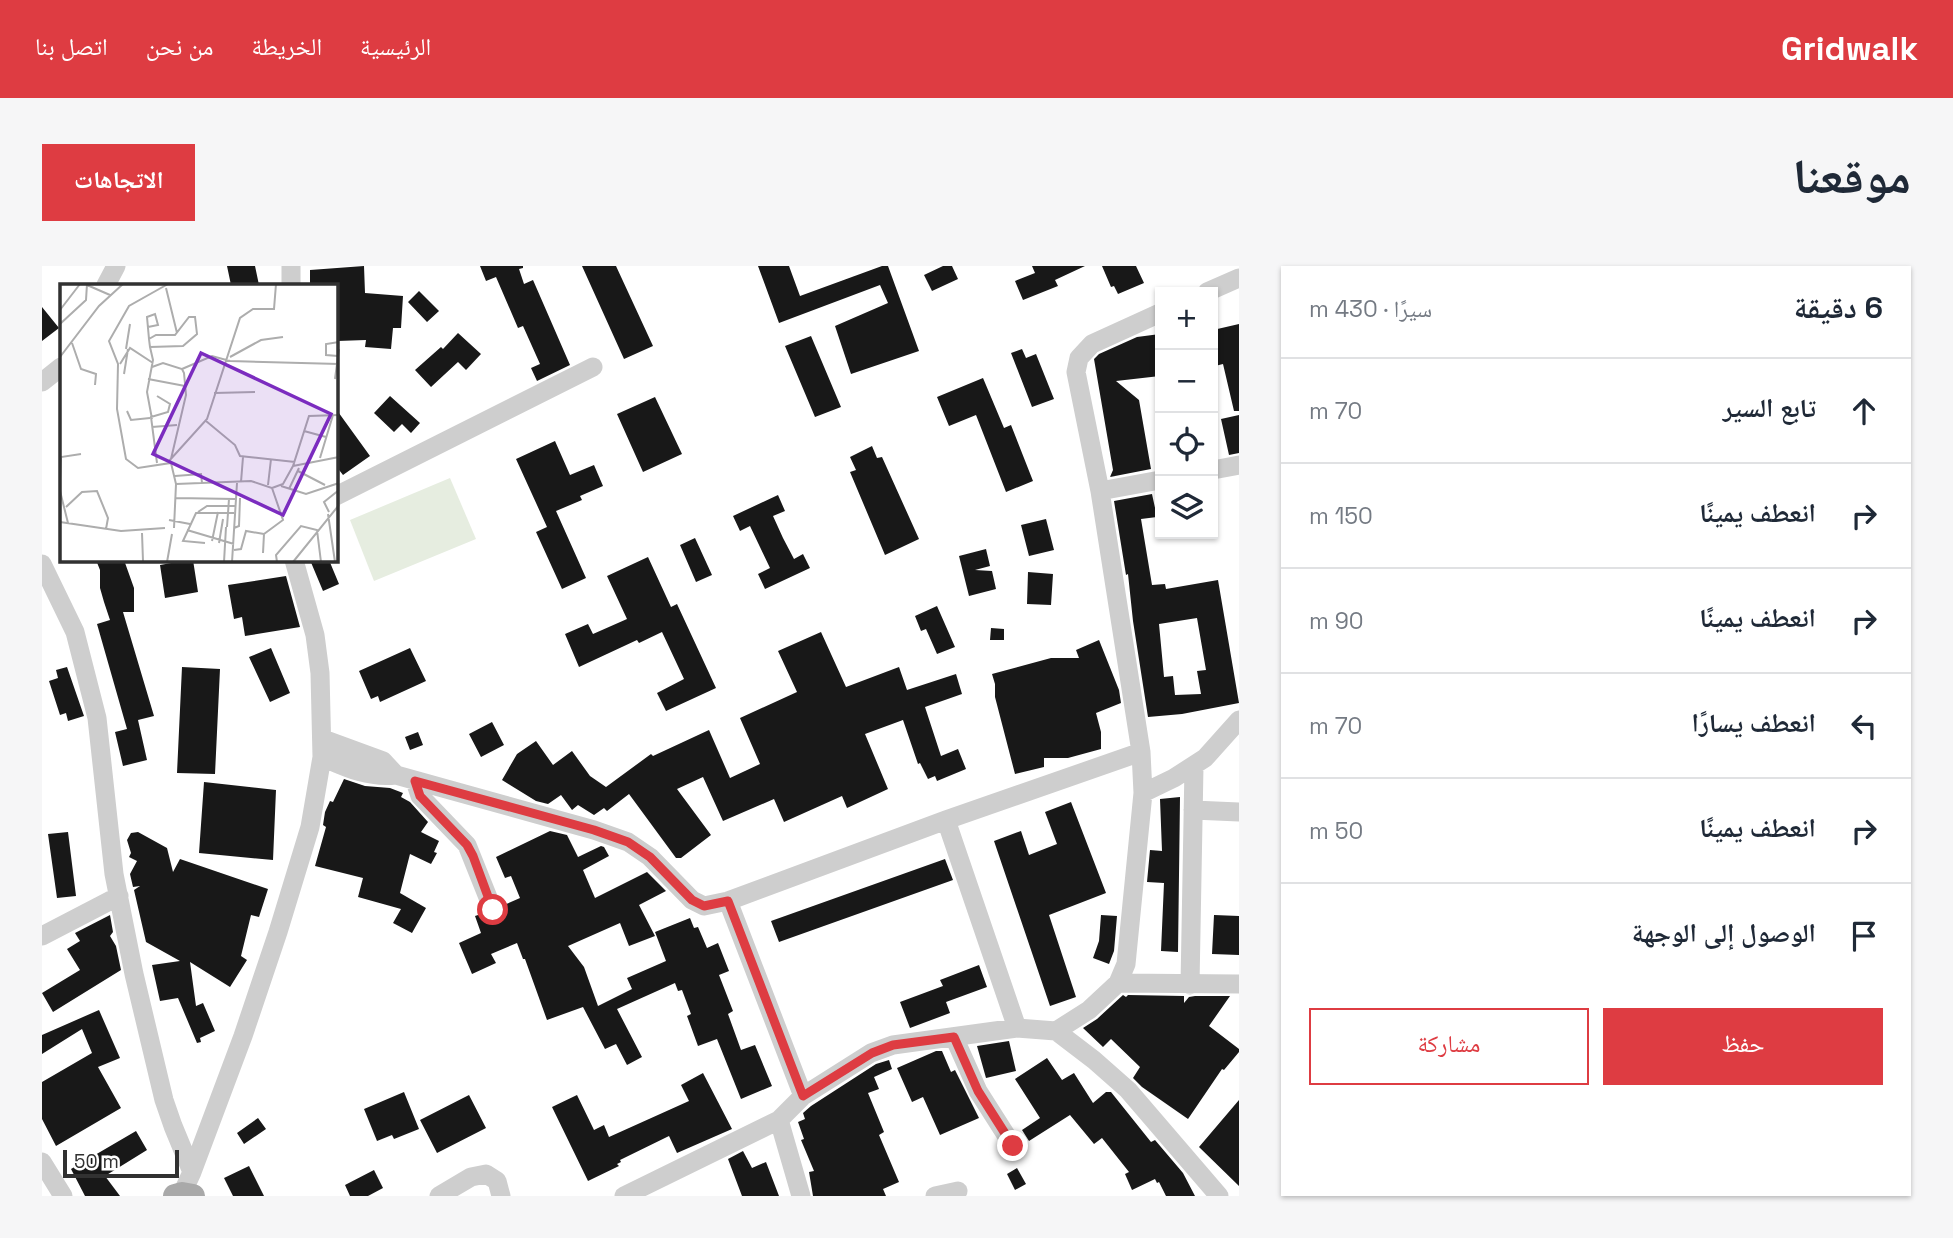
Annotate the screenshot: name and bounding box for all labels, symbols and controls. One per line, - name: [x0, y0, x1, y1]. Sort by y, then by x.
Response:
- text: Gridwalk: [1781, 28, 1918, 70]
- text: اتصل بنا: [35, 31, 108, 62]
- text: من نحن: [146, 31, 213, 62]
- text: الخريطة: [251, 31, 322, 62]
- text: الرئيسية: [360, 31, 431, 62]
- button: الاتجاهات: [42, 144, 195, 221]
- text: موقعنا: [1793, 145, 1911, 207]
- inset map: [60, 284, 338, 562]
- map controls: [1155, 287, 1218, 539]
- button: +: [1155, 287, 1218, 350]
- text: 6 دقيقة: [1794, 288, 1883, 327]
- text: سيرًا · 430 m: [1309, 294, 1432, 324]
- button: −: [1155, 350, 1218, 413]
- text: تابع السير: [1723, 391, 1816, 425]
- icon: ahead: [1845, 392, 1883, 430]
- text: 70 m: [1309, 396, 1362, 426]
- button: locate: [1155, 413, 1218, 476]
- button: layers: [1155, 476, 1218, 539]
- text: انعطف يمينًا: [1699, 496, 1816, 530]
- icon: right: [1845, 497, 1883, 535]
- text: 150 m: [1309, 501, 1373, 531]
- text: انعطف يمينًا: [1699, 601, 1816, 635]
- icon: right: [1845, 602, 1883, 640]
- text: 90 m: [1309, 606, 1364, 636]
- text: انعطف يسارًا: [1692, 706, 1816, 740]
- icon: left: [1845, 707, 1883, 745]
- text: 70 m: [1309, 711, 1362, 741]
- text: انعطف يمينًا: [1699, 811, 1816, 845]
- icon: right: [1845, 812, 1883, 850]
- text: 50 m: [1309, 816, 1363, 846]
- route start: [477, 894, 508, 925]
- text: الوصول إلى الوجهة: [1632, 916, 1816, 950]
- icon: arrive: [1845, 917, 1883, 955]
- button: مشاركة: [1309, 1008, 1589, 1085]
- button: حفظ: [1603, 1008, 1883, 1085]
- route end: [997, 1130, 1028, 1161]
- scale bar: [63, 1147, 178, 1179]
- text: 50 m: [74, 1149, 119, 1174]

